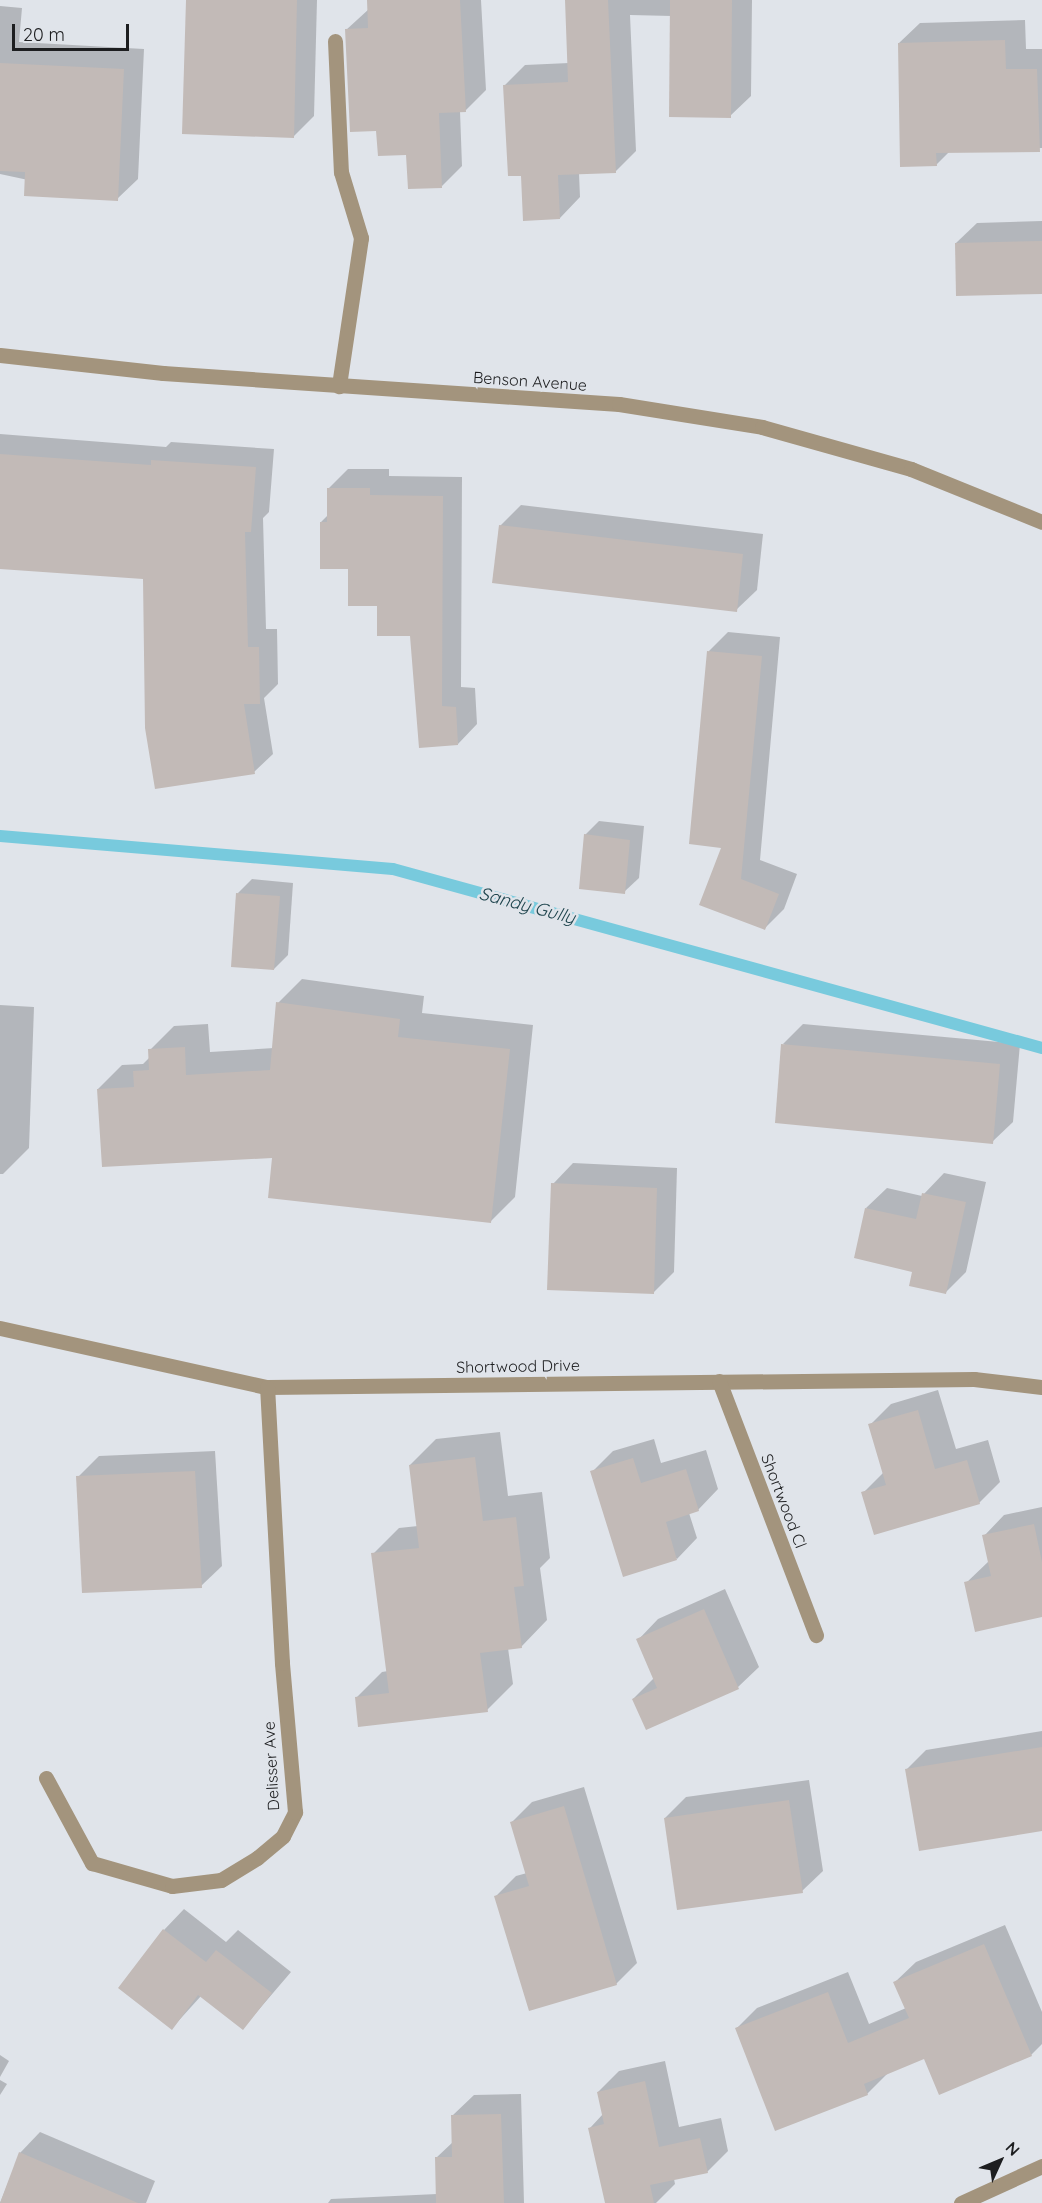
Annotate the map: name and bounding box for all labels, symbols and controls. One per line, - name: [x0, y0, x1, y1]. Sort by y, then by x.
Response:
- scale bar: [15, 12, 132, 50]
- text: 20 m: [23, 23, 65, 46]
- street label: Benson Avenue: [472, 367, 588, 395]
- water label: Sandy Gully: [477, 883, 577, 929]
- street label: Shortwood Drive: [456, 1355, 580, 1377]
- street label: Shortwood Cl: [757, 1451, 811, 1551]
- street label: Delisser Ave: [259, 1721, 283, 1811]
- north arrow: [970, 2131, 1030, 2191]
- text: N: [1002, 2137, 1024, 2160]

